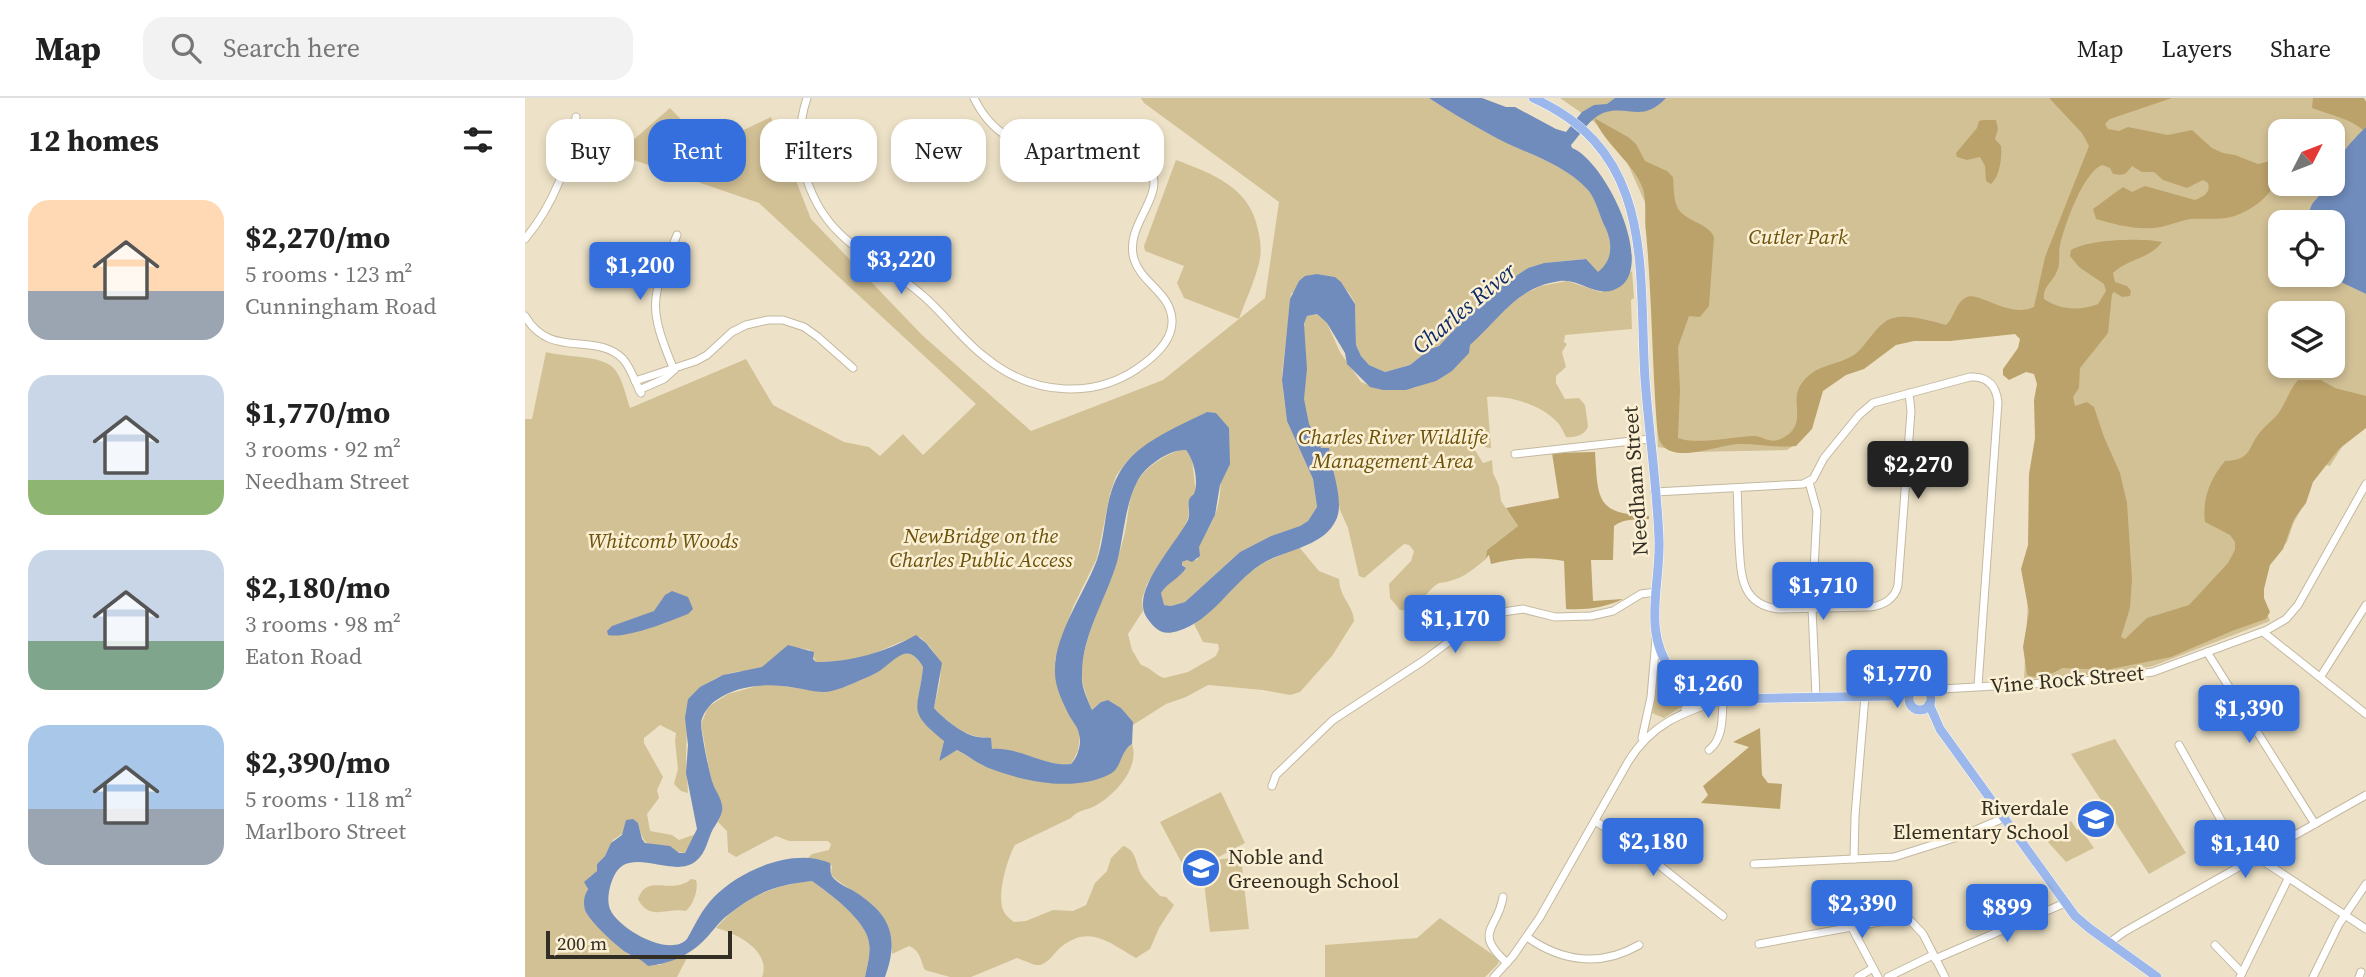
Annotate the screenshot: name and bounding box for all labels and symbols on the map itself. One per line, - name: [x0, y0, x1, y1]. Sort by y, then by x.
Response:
- north arrow: [2268, 119, 2345, 196]
- park label: Cutler Park: [1748, 222, 1848, 251]
- pin: $3,220: [844, 236, 958, 296]
- pin: $1,200: [583, 242, 697, 302]
- water label: Charles River: [1405, 254, 1524, 361]
- street label: Needham Street: [1615, 405, 1655, 557]
- park label: Charles River Wildlife Management Area: [1298, 422, 1488, 475]
- pin: $2,270: [1861, 442, 1975, 501]
- park label: NewBridge on the Charles Public Access: [889, 521, 1073, 574]
- park label: Whitcomb Woods: [588, 526, 739, 555]
- pin: $1,710: [1766, 562, 1880, 622]
- pin: $1,170: [1398, 596, 1512, 655]
- pin: $1,770: [1840, 650, 1954, 710]
- street label: Vine Rock Street: [1989, 658, 2145, 700]
- pin: $1,260: [1651, 660, 1765, 720]
- pin: $1,390: [2192, 686, 2306, 745]
- place label: Riverdale Elementary School: [1892, 793, 2069, 846]
- school or university icon: Riverdale Elementary School: [2075, 798, 2117, 840]
- pin: $2,180: [1596, 818, 1710, 878]
- pin: $1,140: [2188, 820, 2302, 880]
- place label: Noble and Greenough School: [1228, 842, 1399, 895]
- school or university icon: Noble and Greenough School: [1180, 847, 1222, 889]
- pin: $2,390: [1805, 880, 1919, 940]
- pin: $899: [1966, 884, 2048, 944]
- scale bar: [546, 928, 731, 960]

